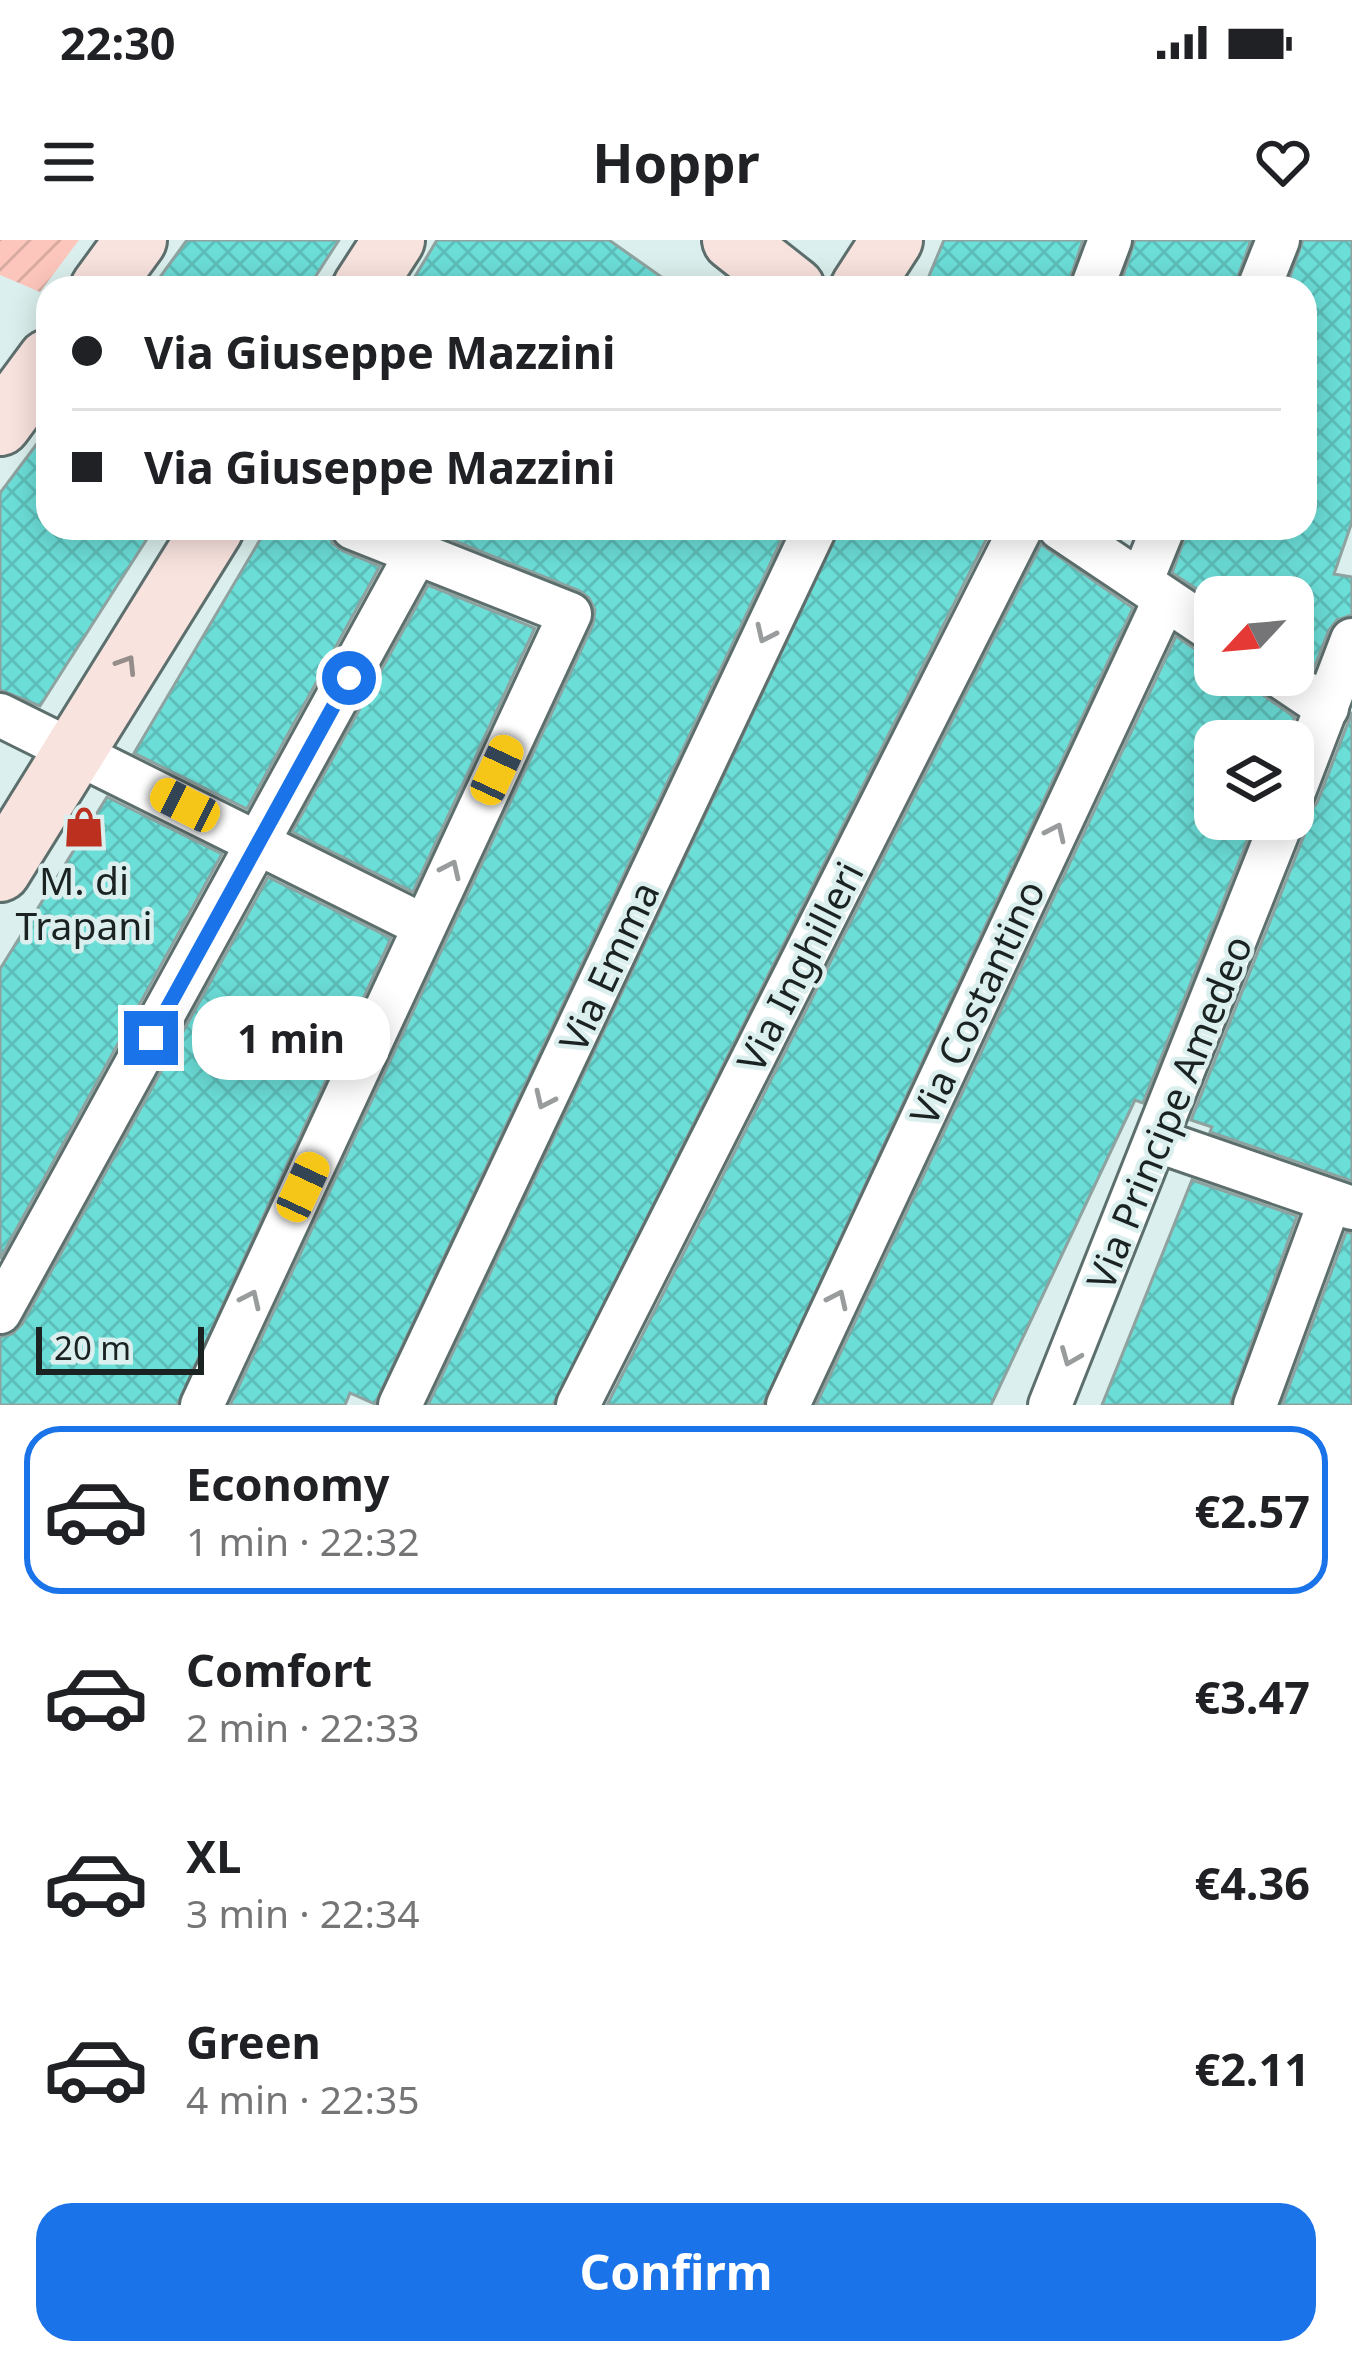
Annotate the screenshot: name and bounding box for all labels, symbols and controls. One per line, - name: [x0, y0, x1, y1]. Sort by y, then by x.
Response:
- text: 22:30: [60, 12, 176, 73]
- text: Hoppr: [592, 125, 760, 199]
- icon: menu: [36, 129, 102, 195]
- icon: heart: [1250, 129, 1316, 195]
- text: Via Giuseppe Mazzini: [144, 321, 615, 382]
- text: Via Giuseppe Mazzini: [144, 436, 615, 497]
- north arrow: [1194, 576, 1314, 696]
- map controls: [1194, 576, 1314, 840]
- one-way arrow: [756, 622, 779, 643]
- route start: [322, 651, 376, 705]
- one-way arrow: [113, 655, 135, 677]
- button: layers: [1194, 720, 1314, 840]
- car: [465, 730, 529, 810]
- car: [145, 773, 225, 837]
- shop icon: M. di Trapani: [61, 804, 107, 850]
- one-way arrow: [1042, 823, 1065, 844]
- street label: Via Inghilleri: [723, 852, 875, 1080]
- place label: M. di Trapani: [16, 853, 152, 951]
- one-way arrow: [437, 860, 460, 881]
- street label: Via Costantino: [896, 871, 1056, 1133]
- street label: Via Emma: [546, 872, 670, 1060]
- street label: Via Principe Amedeo: [1073, 927, 1263, 1297]
- callout: 1 min: [193, 996, 391, 1080]
- route end: [124, 1011, 178, 1065]
- text: 1 min: [237, 1011, 345, 1064]
- one-way arrow: [535, 1088, 558, 1109]
- car: [271, 1147, 335, 1227]
- one-way arrow: [237, 1290, 260, 1311]
- one-way arrow: [823, 1290, 847, 1311]
- scale bar: [36, 1321, 204, 1374]
- text: 20 m: [54, 1325, 131, 1370]
- one-way arrow: [1060, 1346, 1084, 1367]
- text: Economy: [186, 1453, 390, 1514]
- icon: car: [42, 1456, 150, 1564]
- text: €2.57: [1194, 1480, 1310, 1541]
- text: 1 min · 22:32: [186, 1514, 420, 1567]
- text: Comfort: [186, 1639, 372, 1700]
- icon: car: [42, 1642, 150, 1750]
- text: €3.47: [1194, 1666, 1310, 1727]
- text: 2 min · 22:33: [186, 1700, 420, 1753]
- text: XL: [186, 1825, 241, 1886]
- icon: car: [42, 1828, 150, 1936]
- text: €4.36: [1194, 1852, 1310, 1913]
- text: 3 min · 22:34: [186, 1886, 420, 1939]
- text: Green: [186, 2011, 321, 2072]
- icon: car: [42, 2014, 150, 2122]
- text: €2.11: [1194, 2038, 1310, 2099]
- text: 4 min · 22:35: [186, 2072, 420, 2125]
- button: Confirm: [36, 2203, 1316, 2341]

